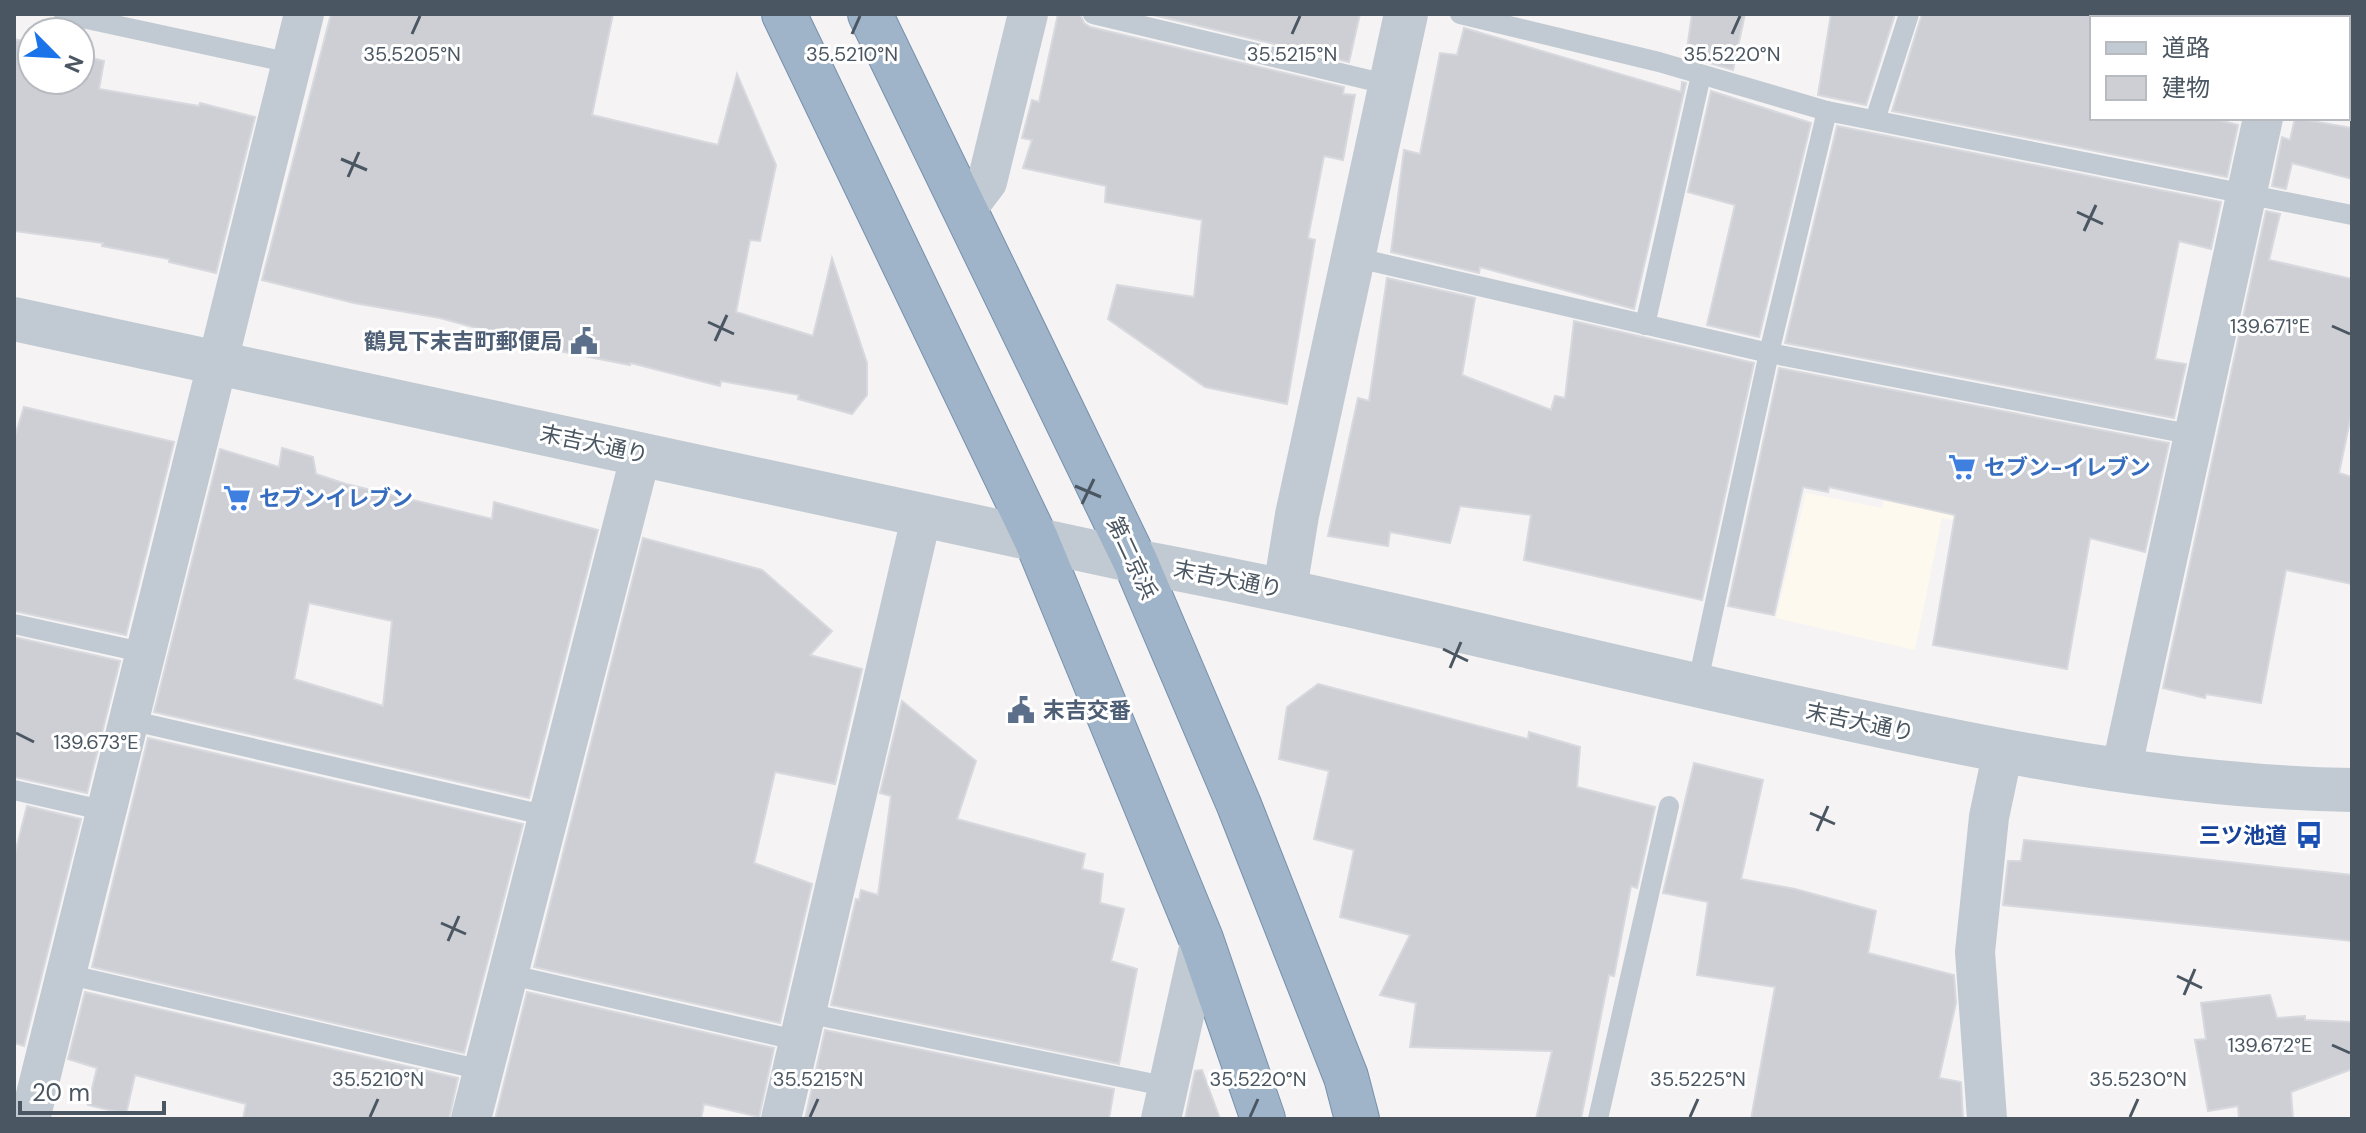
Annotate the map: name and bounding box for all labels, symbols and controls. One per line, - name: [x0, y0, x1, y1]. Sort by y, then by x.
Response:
- north arrow: [16, 16, 96, 96]
- legend: [2090, 16, 2350, 120]
- text: 道路: [2162, 32, 2210, 63]
- text: 35.5205°N: [363, 41, 461, 67]
- text: 35.5210°N: [806, 41, 898, 67]
- text: 35.5215°N: [1247, 41, 1337, 67]
- text: 35.5220°N: [1683, 41, 1781, 67]
- text: N: [57, 51, 90, 77]
- text: 建物: [2162, 72, 2210, 103]
- text: 139.671°E: [2230, 313, 2310, 339]
- public building icon: 鶴見下末吉町郵便局: [569, 326, 599, 356]
- place label: 鶴見下末吉町郵便局: [364, 327, 562, 356]
- street label: 末吉大通り: [537, 418, 651, 470]
- supermarket icon: セブン-イレブン: [1947, 452, 1977, 482]
- place label: セブン-イレブン: [1984, 453, 2151, 482]
- supermarket icon: セブンイレブン: [222, 483, 252, 513]
- place label: セブンイレブン: [259, 484, 413, 513]
- street label: 第二京浜: [1100, 512, 1164, 604]
- street label: 末吉大通り: [1171, 554, 1285, 604]
- public building icon: 末吉交番: [1006, 695, 1036, 725]
- place label: 末吉交番: [1043, 696, 1131, 725]
- street label: 末吉大通り: [1803, 696, 1917, 748]
- text: 139.673°E: [54, 729, 138, 755]
- bus stop icon: 三ツ池道: [2294, 820, 2324, 850]
- place label: 三ツ池道: [2199, 821, 2287, 850]
- text: 139.672°E: [2228, 1032, 2312, 1058]
- scale bar: [20, 1065, 164, 1115]
- text: 35.5210°N: [332, 1066, 424, 1092]
- text: 35.5215°N: [773, 1066, 863, 1092]
- text: 35.5220°N: [1209, 1066, 1307, 1092]
- text: 35.5225°N: [1650, 1066, 1746, 1092]
- text: 35.5230°N: [2089, 1066, 2187, 1092]
- text: 20 m: [32, 1077, 90, 1108]

